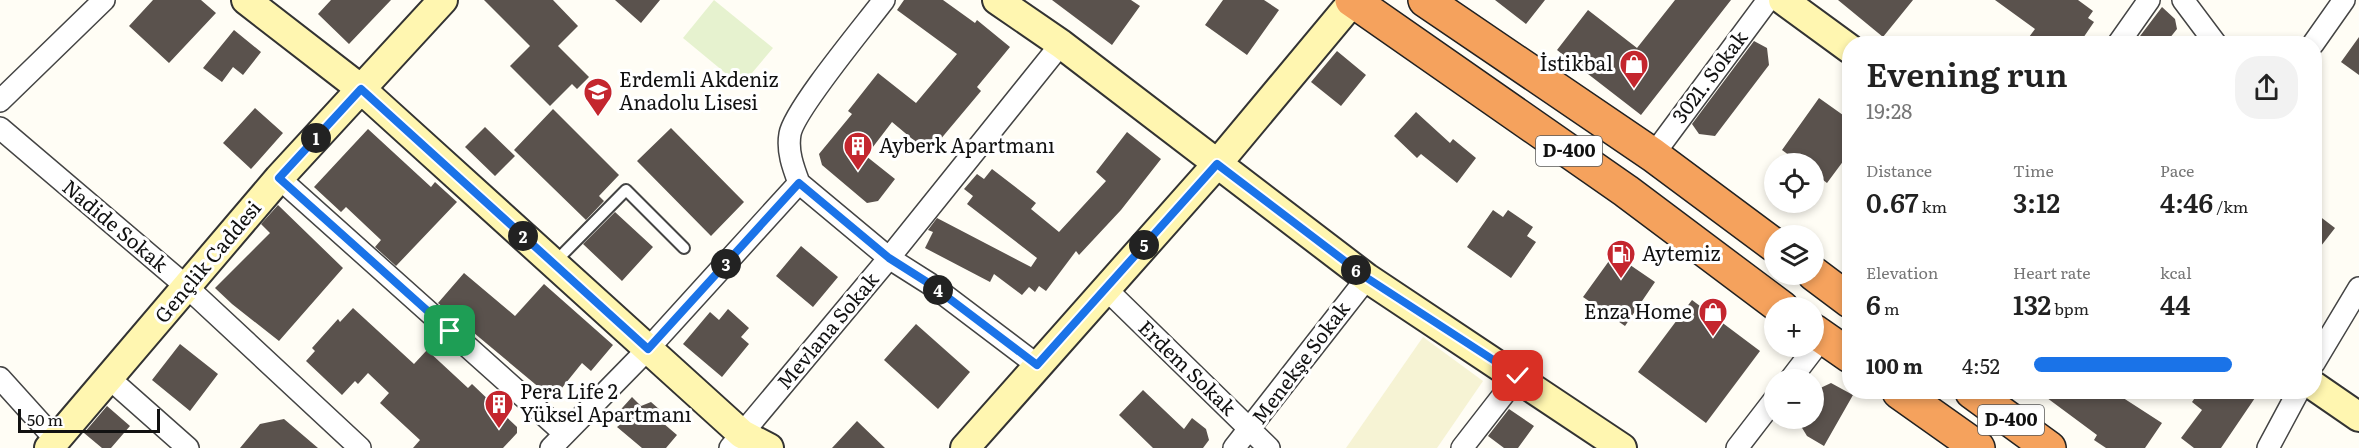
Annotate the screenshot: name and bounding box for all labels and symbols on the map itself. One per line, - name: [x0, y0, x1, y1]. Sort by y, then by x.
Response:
- street label: 3021. Sokak: [1663, 22, 1754, 129]
- place label: İstikbal: [1539, 47, 1613, 77]
- shop icon: İstikbal: [1618, 48, 1650, 90]
- place label: Erdemli Akdeniz Anadolu Lisesi: [619, 63, 779, 116]
- school or university icon: Erdemli Akdeniz Anadolu Lisesi: [582, 76, 614, 118]
- pin: 1: [301, 123, 331, 153]
- place label: Ayberk Apartmanı: [879, 129, 1055, 159]
- building icon: Ayberk Apartmanı: [842, 130, 874, 172]
- road number: D-400: [1536, 136, 1602, 166]
- street label: Nadide Sokak: [57, 171, 176, 278]
- street label: Gençlik Caddesi: [146, 193, 267, 329]
- pin: 2: [508, 221, 538, 251]
- pin: 5: [1129, 230, 1159, 260]
- place label: Aytemiz: [1642, 237, 1721, 267]
- fuel station icon: Aytemiz: [1605, 238, 1637, 280]
- pin: 3: [711, 249, 741, 279]
- pin: 6: [1341, 255, 1371, 285]
- street label: Mevlana Sokak: [768, 264, 885, 395]
- pin: 4: [923, 275, 953, 305]
- street label: Menekşe Sokak: [1243, 293, 1356, 430]
- place label: Enza Home: [1584, 295, 1692, 325]
- shop icon: Enza Home: [1697, 296, 1729, 338]
- pin: [424, 305, 475, 356]
- street label: Erdem Sokak: [1133, 312, 1245, 422]
- pin: [1492, 350, 1543, 401]
- place label: Pera Life 2 Yüksel Apartmanı: [520, 375, 692, 428]
- building icon: Pera Life 2 Yüksel Apartmanı: [483, 388, 515, 430]
- road number: D-400: [1978, 405, 2044, 435]
- scale bar: [18, 406, 160, 434]

